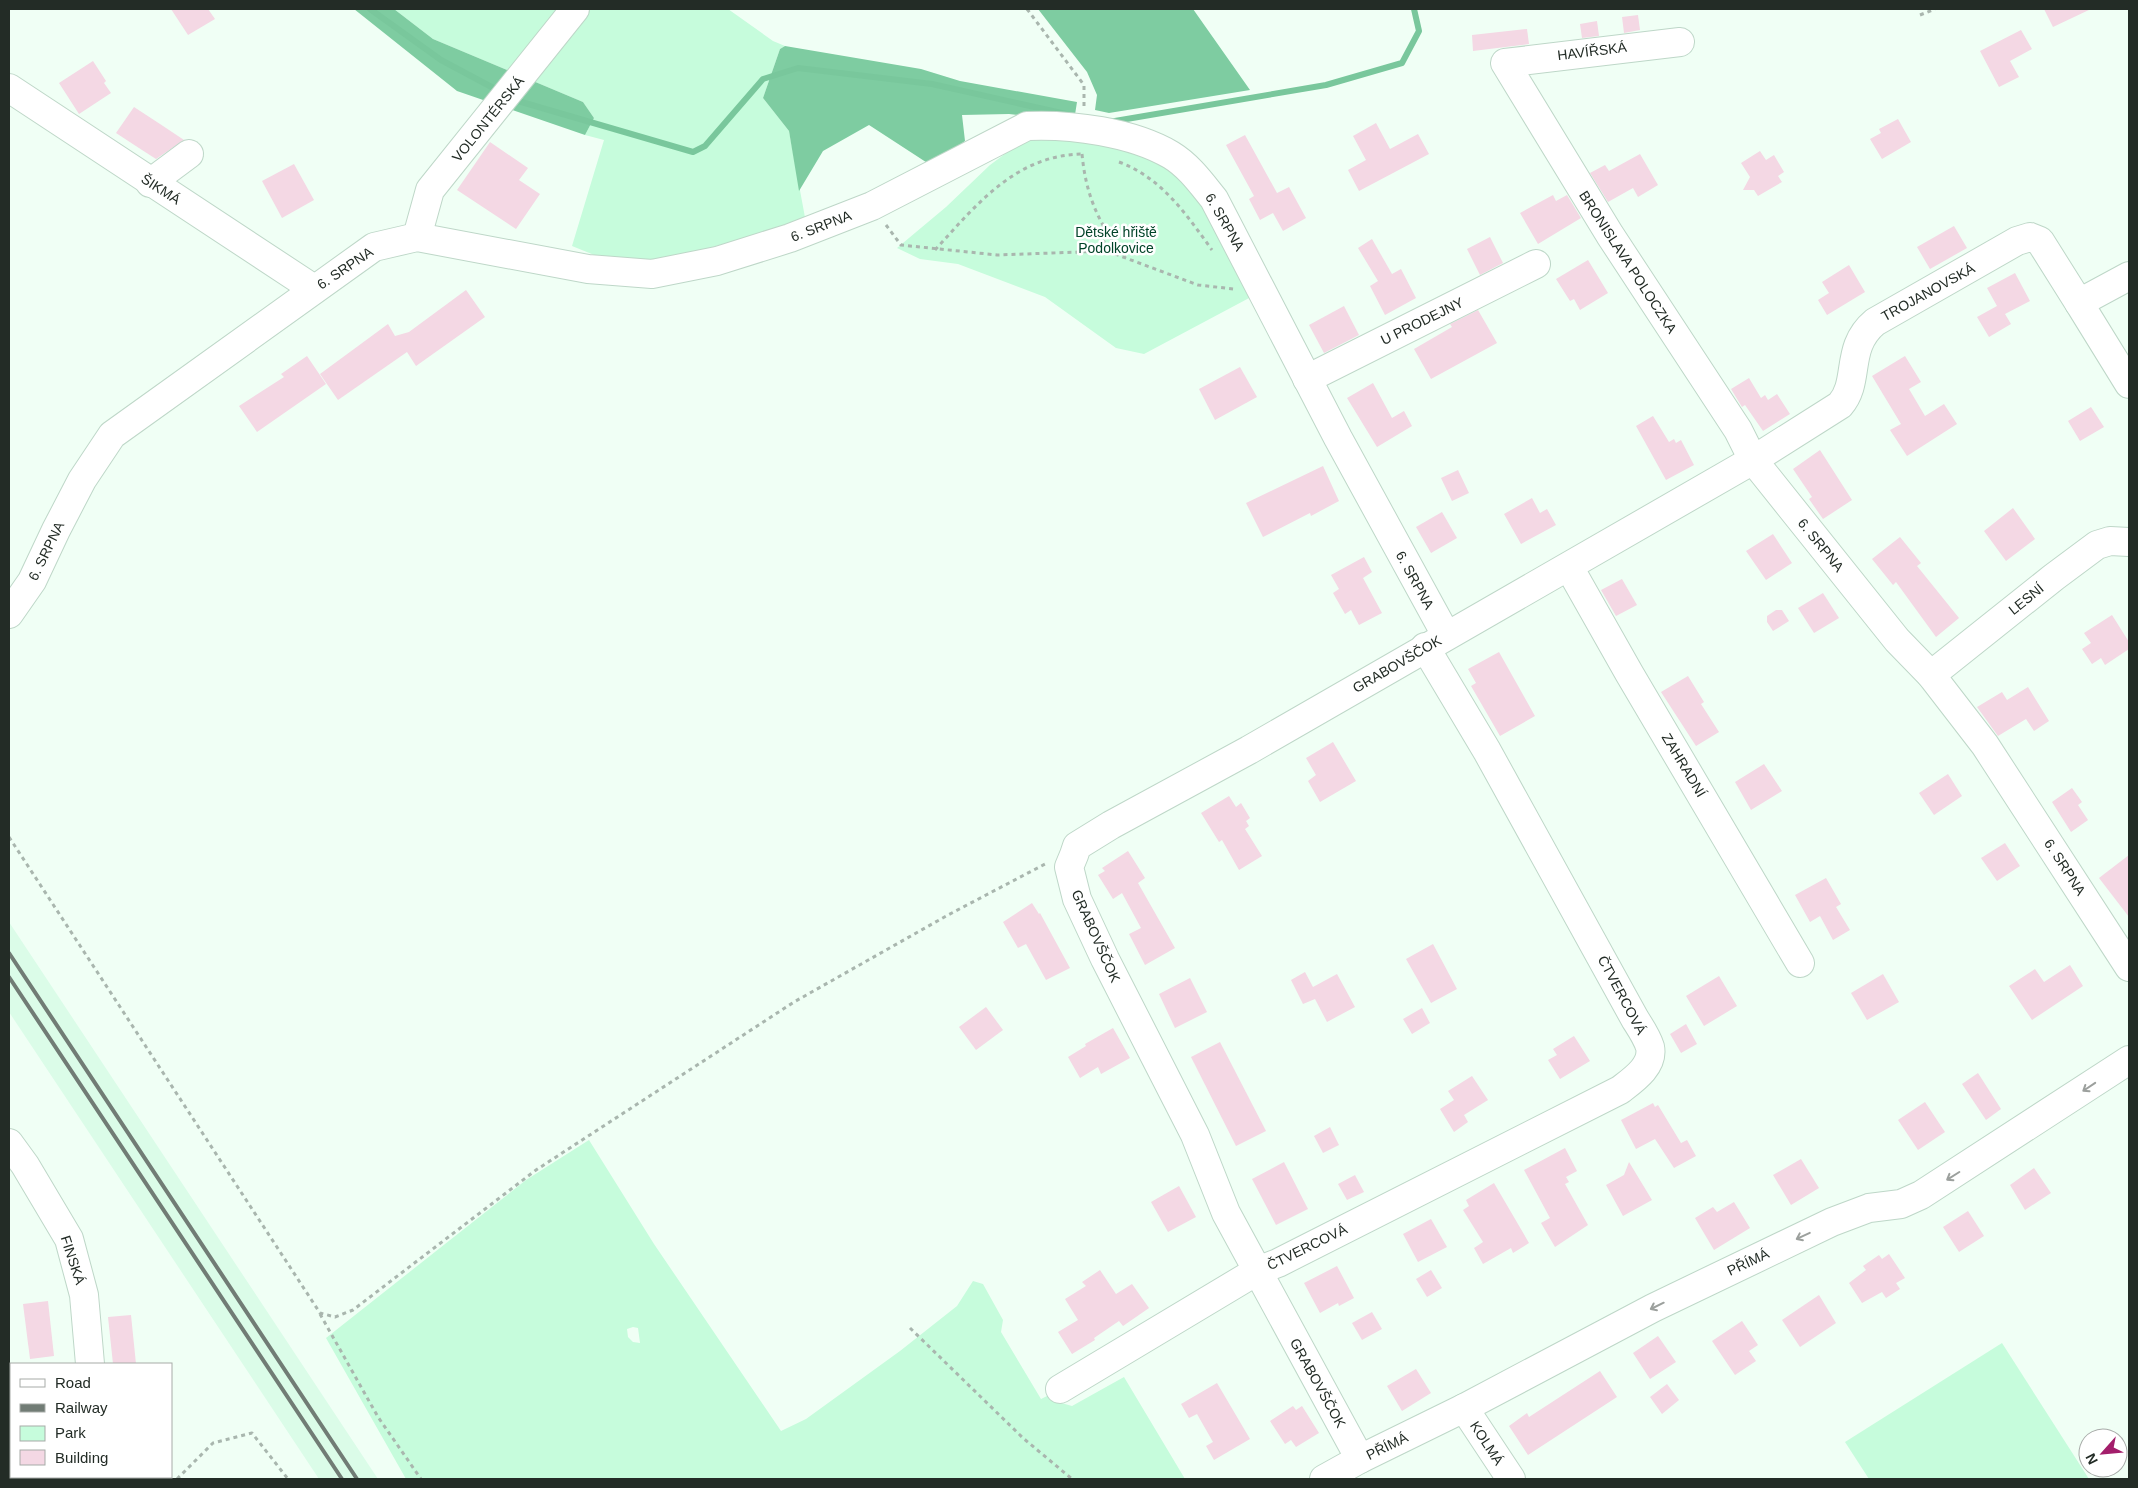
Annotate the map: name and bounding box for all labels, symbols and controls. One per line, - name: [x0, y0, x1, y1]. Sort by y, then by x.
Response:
- street label: HAVÍŘSKÁ: [1556, 39, 1628, 63]
- street label: VOLONTÉRSKÁ: [449, 73, 528, 165]
- street label: ŠIKMÁ: [138, 170, 184, 208]
- street label: BRONISLAVA POLOCZKA: [1576, 188, 1680, 337]
- street label: 6. SRPNA: [1202, 190, 1248, 254]
- street label: 6. SRPNA: [788, 207, 854, 245]
- park label: Dětské hřiště Podolkovice: [1075, 224, 1157, 256]
- street label: 6. SRPNA: [314, 243, 376, 292]
- street label: TROJANOVSKÁ: [1879, 259, 1978, 324]
- street label: U PRODEJNY: [1378, 294, 1467, 348]
- street label: 6. SRPNA: [1795, 515, 1848, 575]
- street label: 6. SRPNA: [25, 518, 67, 583]
- street label: 6. SRPNA: [1393, 548, 1438, 612]
- street label: LESNÍ: [2005, 580, 2047, 618]
- street label: GRABOVŠČOK: [1350, 632, 1445, 696]
- street label: ZAHRADNÍ: [1659, 730, 1709, 800]
- street label: 6. SRPNA: [2041, 836, 2089, 899]
- street label: GRABOVŠČOK: [1068, 887, 1124, 985]
- street label: ČTVERCOVÁ: [1594, 953, 1650, 1038]
- one-way arrow: [2082, 1082, 2096, 1092]
- one-way arrow: [1946, 1171, 1960, 1181]
- street label: ČTVERCOVÁ: [1264, 1220, 1350, 1273]
- one-way arrow: [1796, 1232, 1811, 1241]
- street label: FINSKÁ: [58, 1233, 89, 1287]
- street label: PŘÍMÁ: [1725, 1245, 1772, 1279]
- one-way arrow: [1650, 1302, 1665, 1311]
- street label: GRABOVŠČOK: [1287, 1336, 1349, 1431]
- legend: [10, 1363, 172, 1478]
- text: Road: [55, 1374, 91, 1391]
- text: Railway: [55, 1399, 108, 1416]
- street label: KOLMÁ: [1467, 1418, 1507, 1468]
- text: Park: [55, 1424, 86, 1441]
- north arrow: [2078, 1428, 2128, 1478]
- street label: PŘÍMÁ: [1364, 1429, 1411, 1463]
- text: Building: [55, 1449, 108, 1466]
- text: N: [2082, 1451, 2101, 1467]

